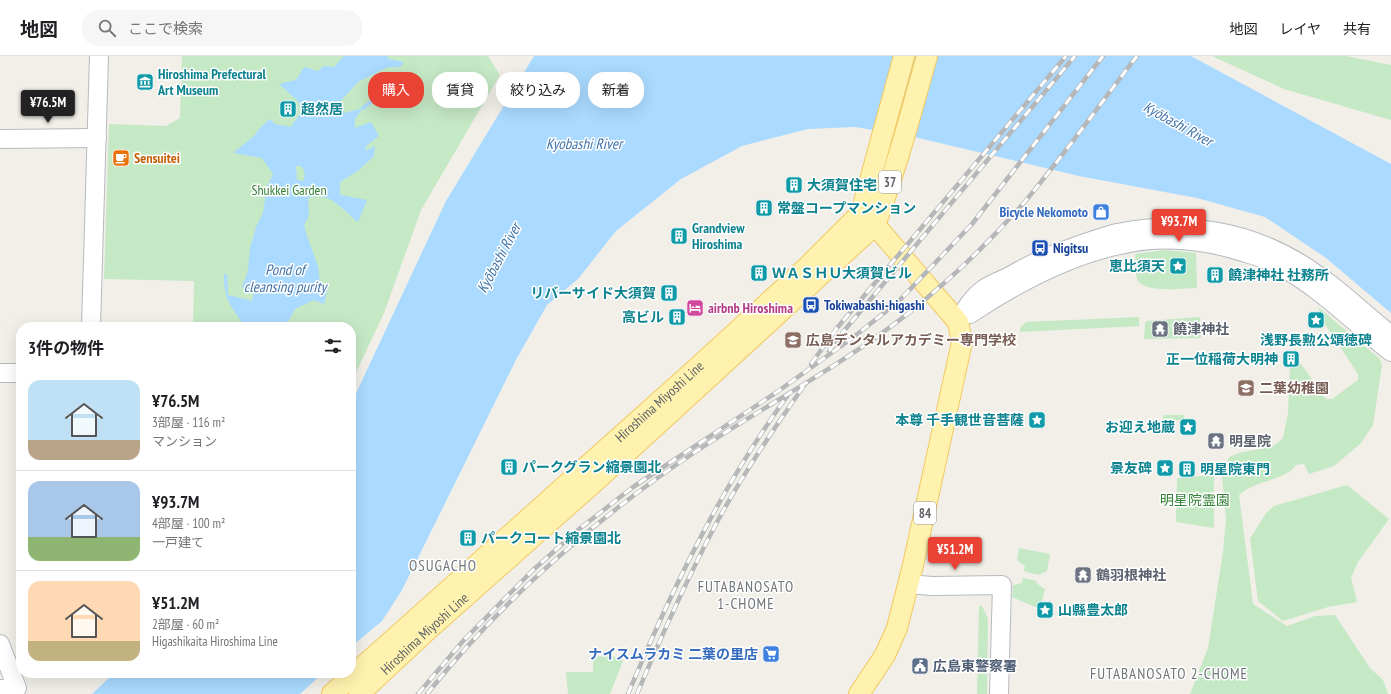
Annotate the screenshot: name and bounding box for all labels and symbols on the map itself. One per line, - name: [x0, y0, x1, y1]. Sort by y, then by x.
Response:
- place label: Hiroshima Prefectural Art Museum: [157, 65, 266, 99]
- museum icon: Hiroshima Prefectural Art Museum: [135, 72, 155, 92]
- pin: ¥76.5M: [15, 90, 81, 124]
- water label: Kyōbashi River: [1140, 97, 1218, 151]
- building icon: 超然居: [278, 99, 298, 119]
- place label: 超然居: [301, 100, 343, 118]
- water label: Kyobashi River: [546, 134, 624, 153]
- cafe icon: Sensuitei: [111, 148, 131, 168]
- place label: Sensuitei: [134, 149, 180, 167]
- road number: 37: [879, 171, 901, 193]
- building icon: 大須賀住宅: [784, 175, 804, 195]
- place label: 大須賀住宅: [807, 176, 877, 194]
- park label: Shukkei Garden: [251, 181, 327, 199]
- building icon: 常盤コープマンション: [754, 198, 774, 218]
- place label: 常盤コープマンション: [777, 199, 916, 217]
- shop icon: Bicycle Nekomoto: [1091, 202, 1111, 222]
- place label: Bicycle Nekomoto: [999, 203, 1088, 221]
- pin: ¥93.7M: [1146, 209, 1212, 243]
- water label: Kyōbashi River: [472, 218, 526, 296]
- place label: Grandview Hiroshima: [692, 219, 745, 253]
- building icon: Grandview Hiroshima: [669, 226, 689, 246]
- bus stop icon: Nigitsu: [1030, 238, 1050, 258]
- place label: Nigitsu: [1053, 239, 1088, 257]
- place icon: 恵比須天: [1168, 256, 1188, 276]
- place label: 恵比須天: [1109, 257, 1165, 275]
- water label: Pond of cleansing purity: [244, 260, 328, 296]
- building icon: ＷＡＳＨＵ大須賀ビル: [749, 263, 769, 283]
- place label: ＷＡＳＨＵ大須賀ビル: [772, 264, 912, 282]
- building icon: 饒津神社 社務所: [1205, 265, 1225, 285]
- place label: 饒津神社 社務所: [1228, 266, 1329, 284]
- building icon: リバーサイド大須賀: [659, 283, 679, 303]
- place label: リバーサイド大須賀: [530, 284, 656, 302]
- bus stop icon: Tokiwabashi-higashi: [801, 295, 821, 315]
- place label: Tokiwabashi-higashi: [824, 296, 925, 314]
- hotel icon: airbnb Hiroshima: [685, 298, 705, 318]
- place label: airbnb Hiroshima: [708, 299, 793, 317]
- building icon: 高ビル: [667, 307, 687, 327]
- place label: 高ビル: [622, 308, 664, 326]
- place icon: 浅野長勲公頌徳碑: [1306, 310, 1326, 330]
- temple icon: 饒津神社: [1150, 319, 1170, 339]
- place label: 饒津神社: [1173, 320, 1229, 338]
- school or university icon: 広島デンタルアカデミー専門学校: [783, 330, 803, 350]
- place label: 広島デンタルアカデミー専門学校: [806, 331, 1016, 349]
- place label: 浅野長勲公頌徳碑: [1260, 331, 1372, 349]
- building icon: 正一位稲荷大明神: [1281, 349, 1301, 369]
- place label: 正一位稲荷大明神: [1166, 350, 1278, 368]
- street label: Hiroshima Miyoshi Line: [611, 357, 708, 446]
- school or university icon: 二葉幼稚園: [1236, 378, 1256, 398]
- place label: 二葉幼稚園: [1259, 379, 1329, 397]
- place icon: 本尊 千手観世音菩薩: [1027, 410, 1047, 430]
- place label: 本尊 千手観世音菩薩: [895, 411, 1024, 429]
- place icon: お迎え地蔵: [1178, 417, 1198, 437]
- place label: お迎え地蔵: [1105, 418, 1175, 436]
- temple icon: 明星院: [1206, 431, 1226, 451]
- place label: 明星院: [1229, 432, 1271, 450]
- building icon: パークグラン縮景園北: [499, 457, 519, 477]
- place label: パークグラン縮景園北: [522, 458, 661, 476]
- place icon: 景友碑: [1155, 458, 1175, 478]
- place label: 景友碑: [1110, 459, 1152, 477]
- building icon: 明星院東門: [1177, 459, 1197, 479]
- place label: 明星院東門: [1200, 460, 1270, 478]
- park label: 明星院霊園: [1160, 491, 1230, 509]
- road number: 84: [914, 502, 936, 524]
- building icon: パークコート縮景園北: [458, 528, 478, 548]
- place label: パークコート縮景園北: [481, 529, 621, 547]
- pin: ¥51.2M: [922, 537, 988, 571]
- district label: OSUGACHO: [409, 556, 477, 575]
- temple icon: 鶴羽根神社: [1073, 565, 1093, 585]
- place label: 鶴羽根神社: [1096, 566, 1166, 584]
- district label: FUTABANOSATO 1-CHOME: [698, 577, 794, 613]
- street label: Hiroshima Miyoshi Line: [377, 589, 472, 679]
- place icon: 山縣豊太郎: [1035, 600, 1055, 620]
- place label: 山縣豊太郎: [1058, 601, 1128, 619]
- supermarket icon: ナイスムラカミ 二葉の里店: [761, 644, 781, 664]
- place label: ナイスムラカミ 二葉の里店: [588, 645, 758, 663]
- public building icon: 広島東警察署: [910, 656, 930, 676]
- place label: 広島東警察署: [933, 657, 1017, 675]
- district label: FUTABANOSATO 2-CHOME: [1090, 664, 1248, 683]

